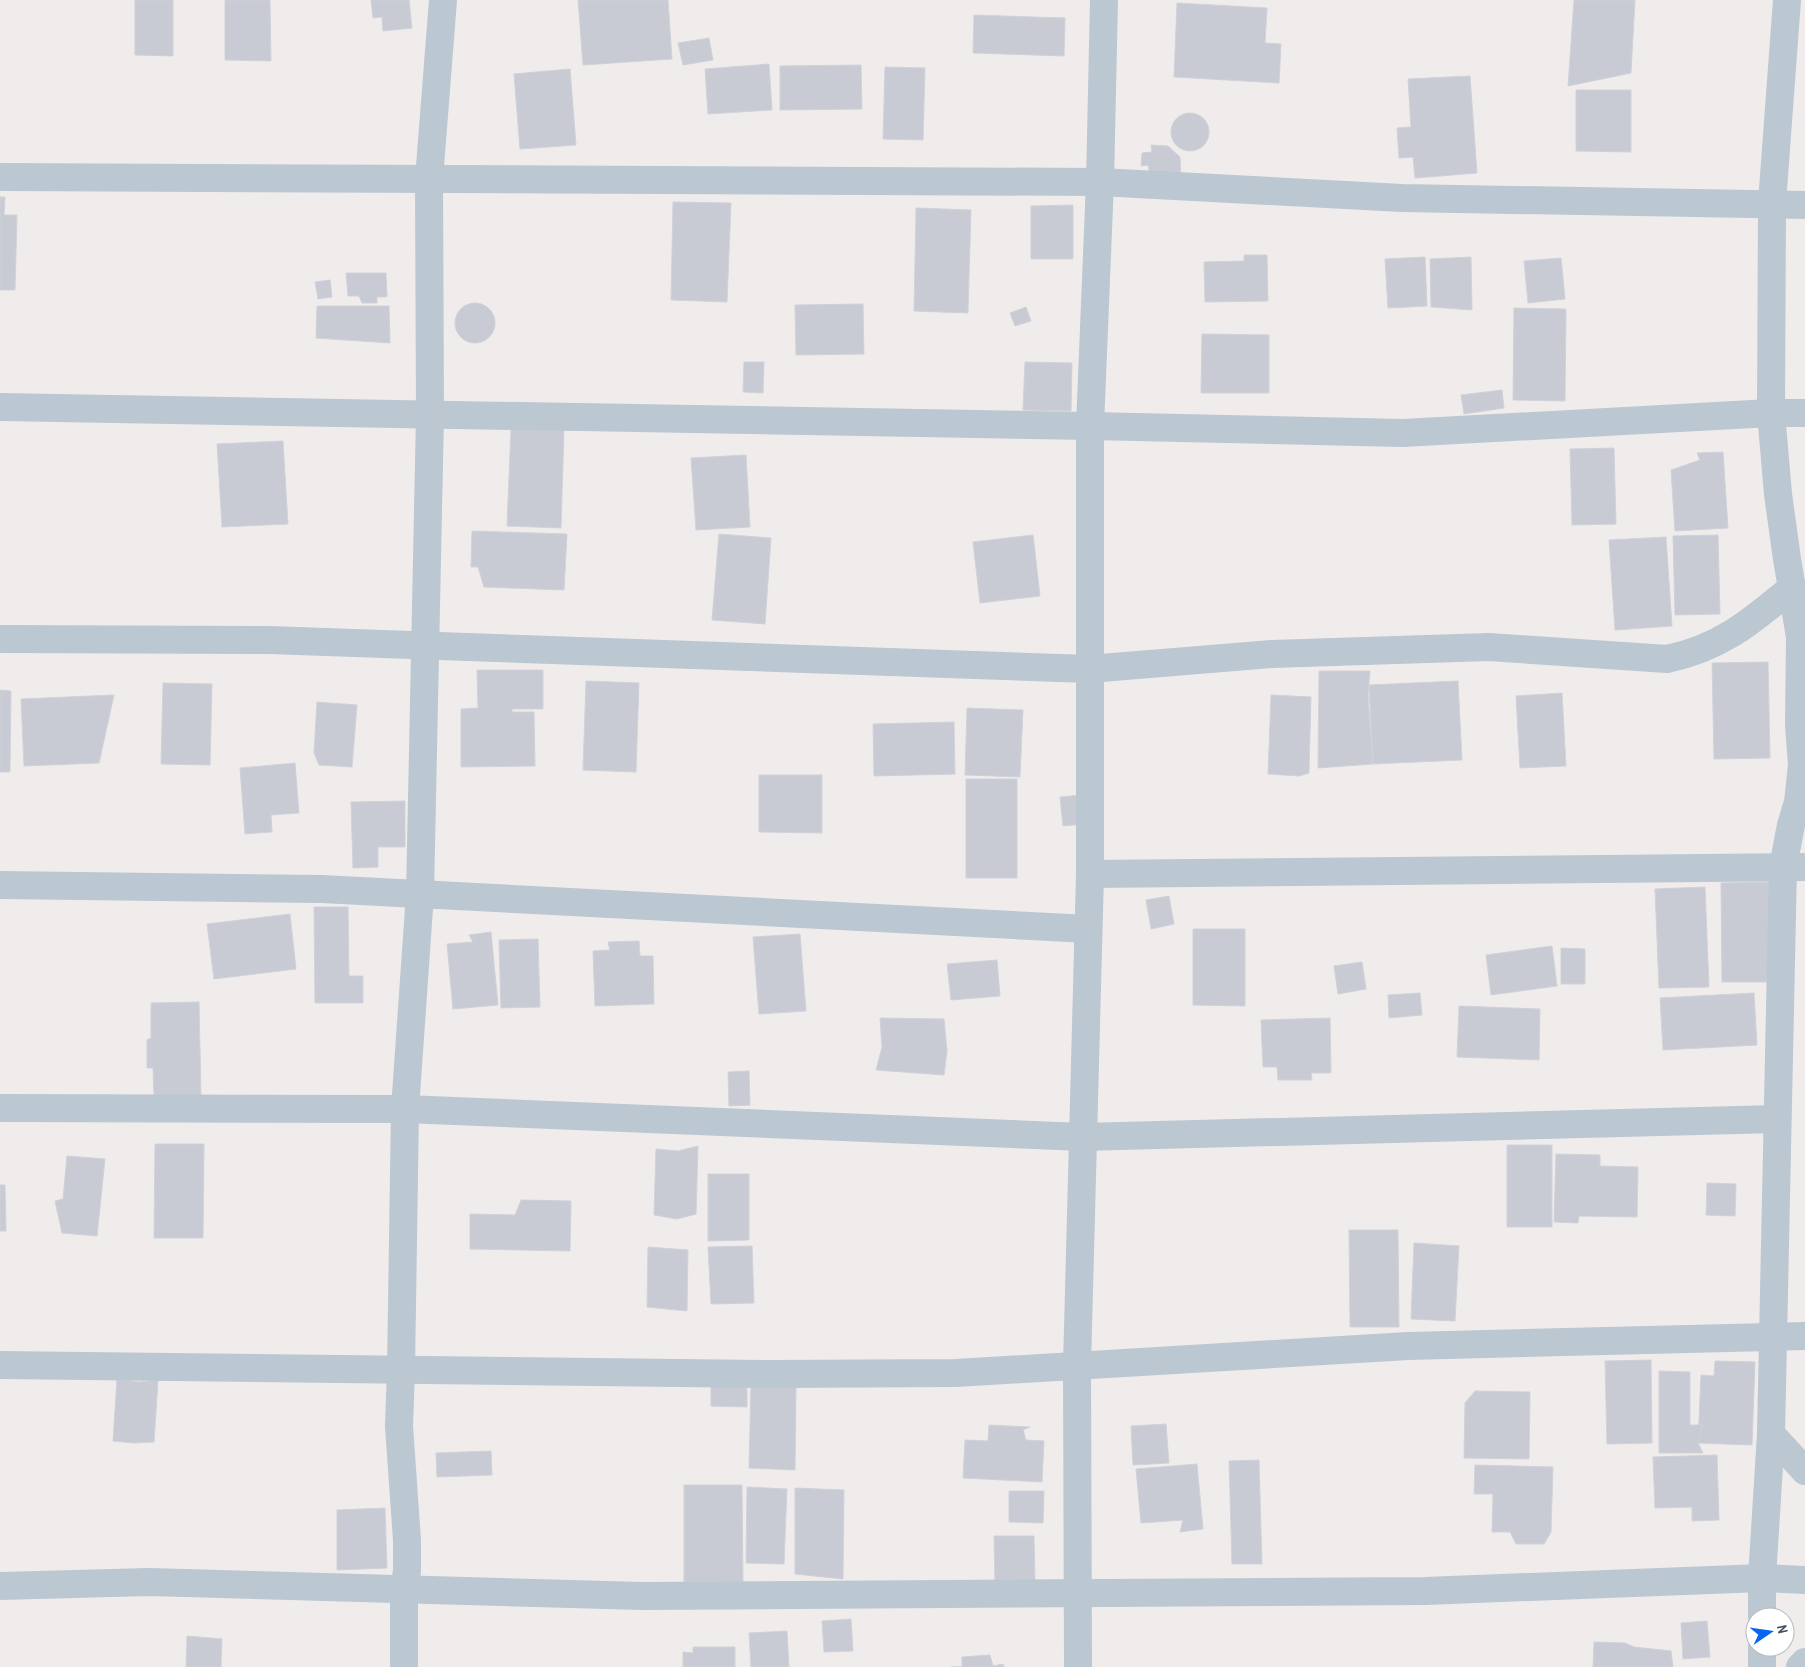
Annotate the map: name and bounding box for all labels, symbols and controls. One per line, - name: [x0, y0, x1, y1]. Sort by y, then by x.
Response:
- north arrow: [1745, 1607, 1795, 1657]
- text: N: [1773, 1623, 1792, 1635]

